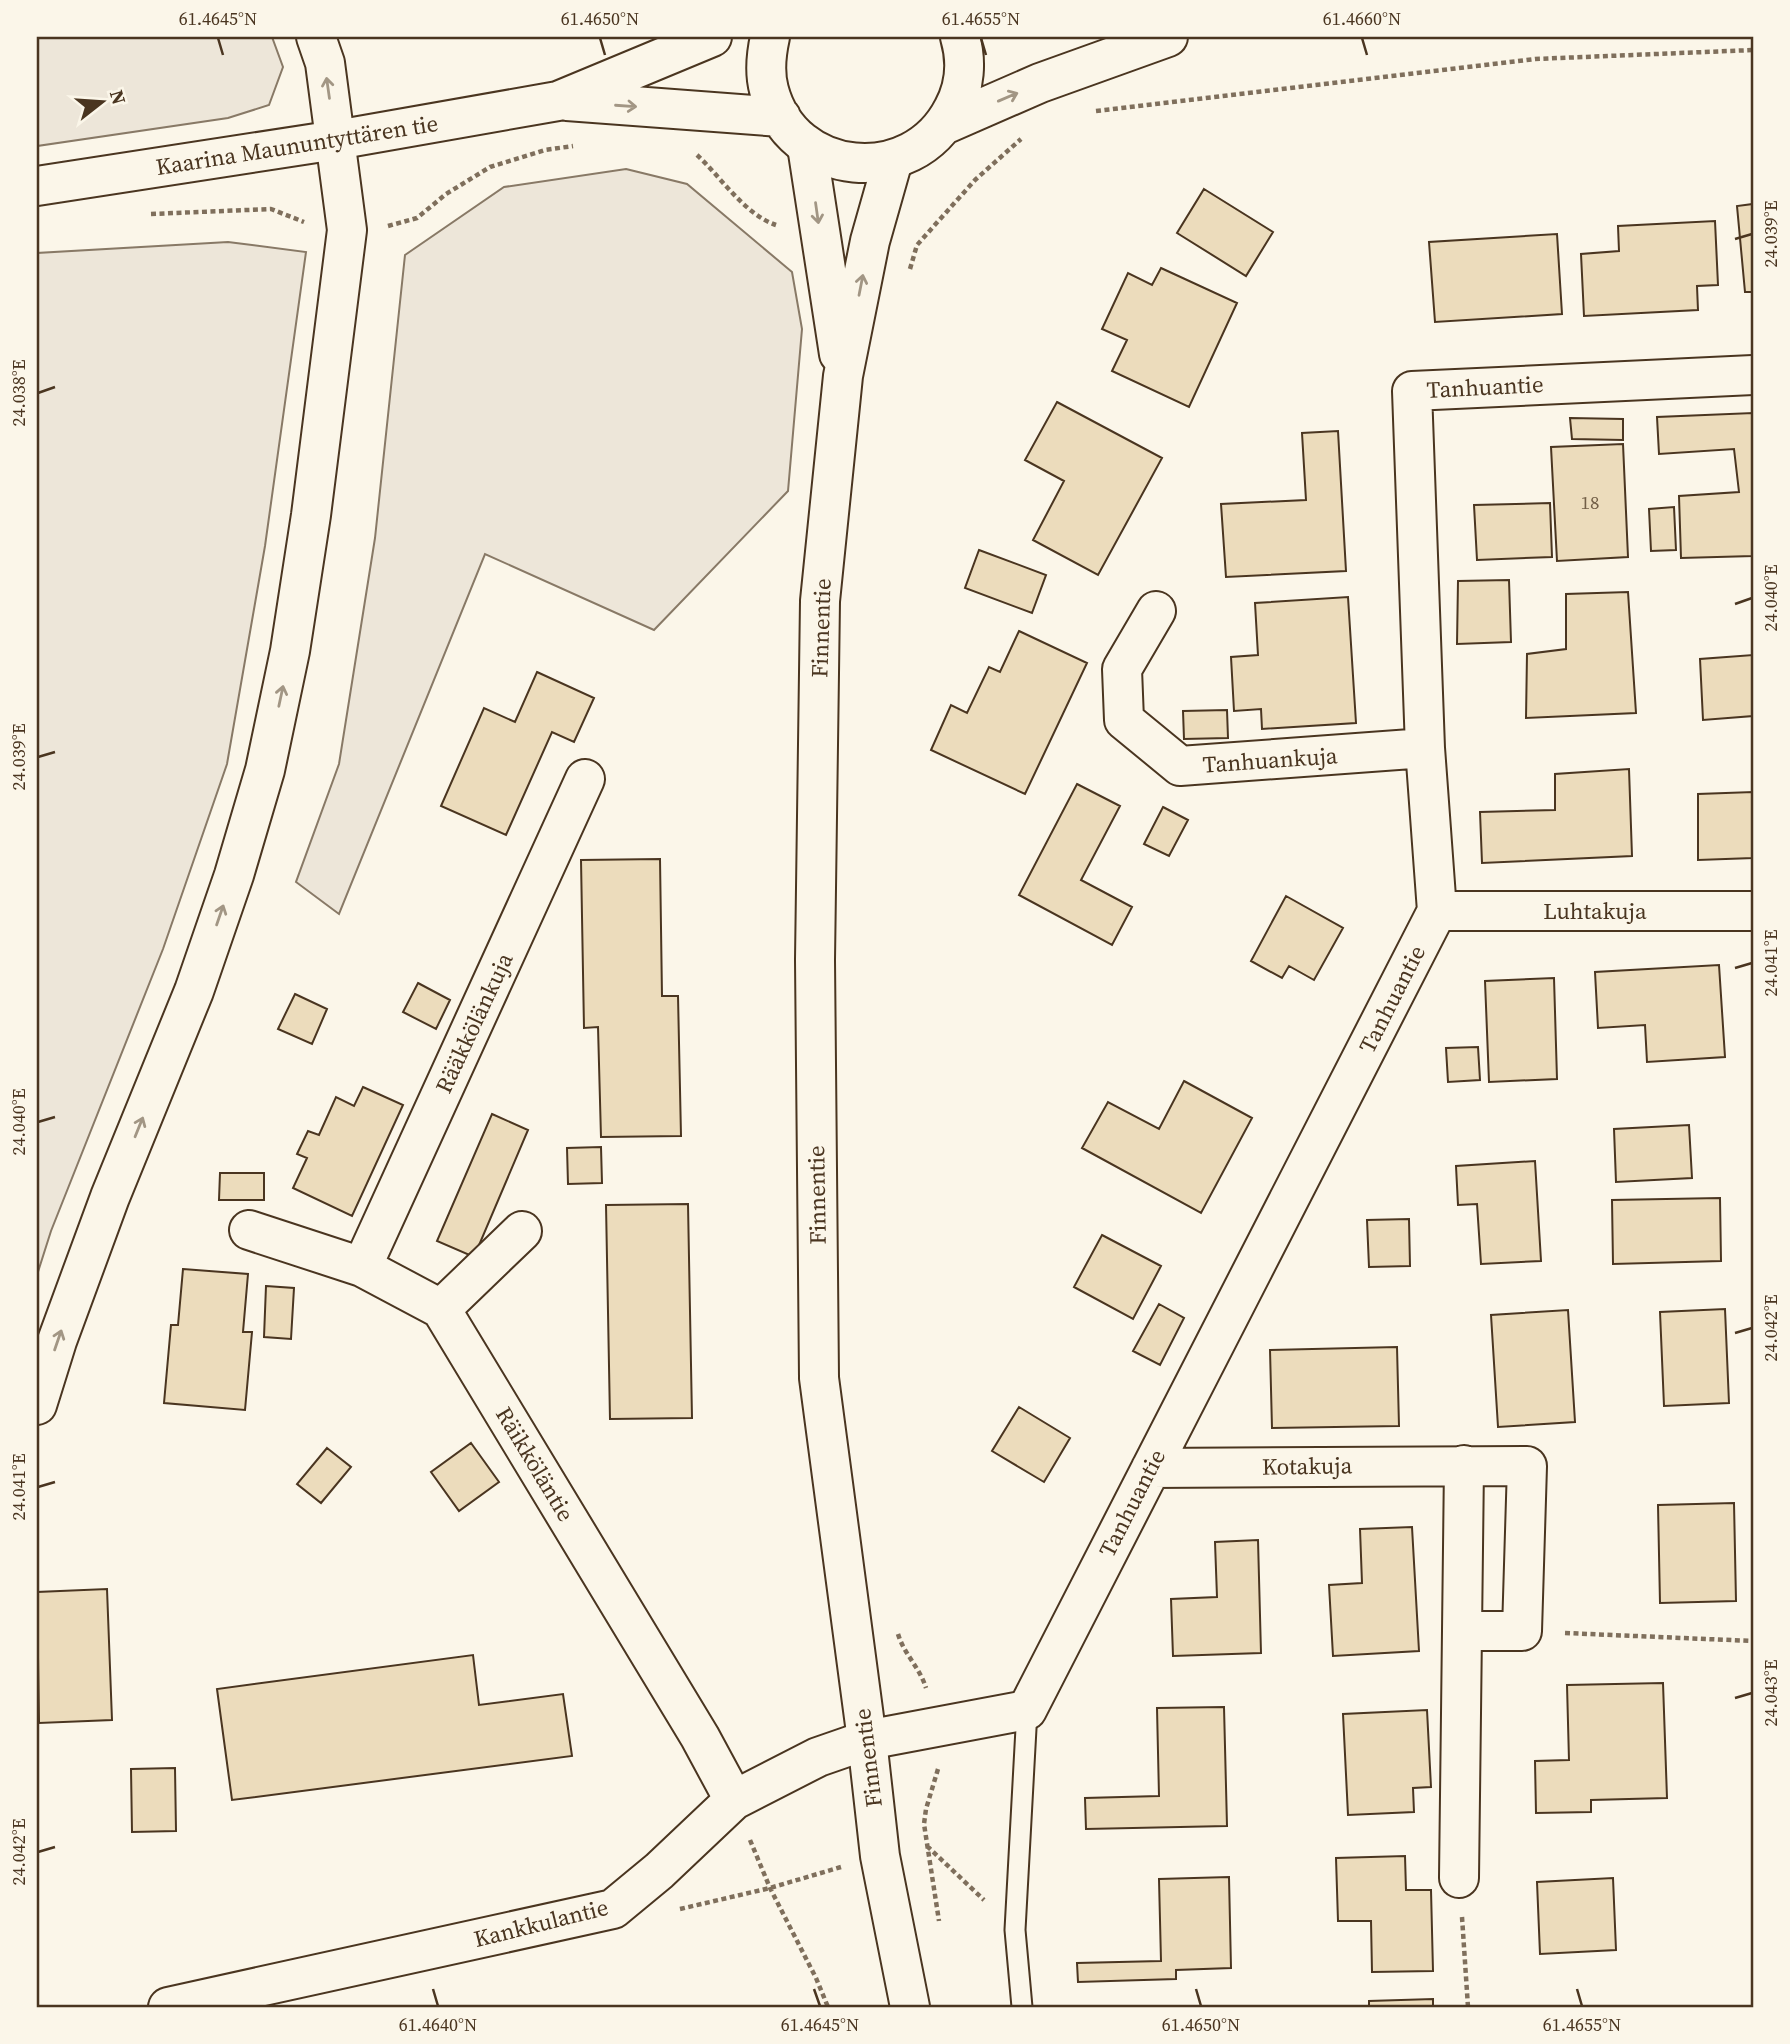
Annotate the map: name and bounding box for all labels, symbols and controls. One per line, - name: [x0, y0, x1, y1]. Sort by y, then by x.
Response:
- text: 61.4645°N: [179, 6, 257, 31]
- text: 61.4650°N: [561, 6, 639, 31]
- text: 61.4655°N: [942, 6, 1020, 31]
- text: 61.4660°N: [1323, 6, 1401, 31]
- north arrow: [66, 66, 136, 136]
- one-way arrow: [322, 77, 335, 100]
- text: N: [104, 87, 133, 108]
- one-way arrow: [997, 90, 1019, 103]
- one-way arrow: [614, 100, 636, 113]
- street label: Kaarina Maununtyttären tie: [154, 107, 440, 183]
- text: 24.039°E: [1758, 200, 1783, 268]
- one-way arrow: [810, 201, 823, 224]
- one-way arrow: [855, 274, 869, 297]
- text: 24.038°E: [6, 359, 31, 427]
- street label: Tanhuantie: [1426, 368, 1544, 406]
- house number: 18: [1580, 489, 1600, 515]
- text: 24.040°E: [1758, 564, 1783, 632]
- street label: Finnentie: [803, 578, 839, 678]
- one-way arrow: [274, 685, 288, 708]
- text: 24.039°E: [6, 723, 31, 791]
- street label: Tanhuankuja: [1202, 739, 1339, 781]
- street label: Luhtakuja: [1543, 895, 1647, 927]
- one-way arrow: [215, 905, 227, 927]
- text: 24.041°E: [1758, 929, 1783, 997]
- street label: Tanhuantie: [1351, 940, 1433, 1058]
- street label: Rääkkölänkuja: [427, 947, 521, 1098]
- text: 24.040°E: [6, 1088, 31, 1156]
- one-way arrow: [133, 1117, 146, 1139]
- street label: Finnentie: [800, 1145, 834, 1245]
- text: 24.042°E: [1758, 1294, 1783, 1362]
- one-way arrow: [53, 1329, 65, 1351]
- street label: Räikköläntie: [488, 1401, 582, 1527]
- street label: Tanhuantie: [1091, 1444, 1173, 1562]
- street label: Kotakuja: [1262, 1449, 1353, 1483]
- text: 24.041°E: [6, 1453, 31, 1521]
- text: 24.043°E: [1758, 1659, 1783, 1727]
- street label: Finnentie: [846, 1707, 890, 1809]
- text: 24.042°E: [6, 1818, 31, 1886]
- street label: Kankkulantie: [471, 1891, 611, 1955]
- text: 61.4640°N: [399, 2012, 477, 2037]
- text: 61.4645°N: [781, 2012, 859, 2037]
- text: 61.4650°N: [1162, 2012, 1240, 2037]
- text: 61.4655°N: [1543, 2012, 1621, 2037]

